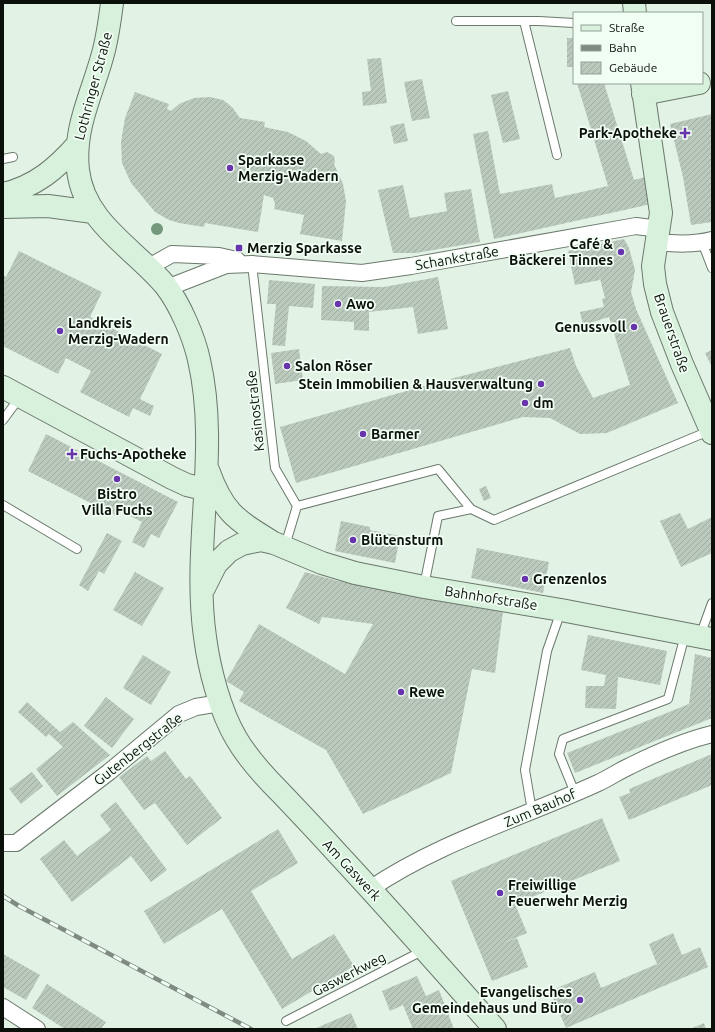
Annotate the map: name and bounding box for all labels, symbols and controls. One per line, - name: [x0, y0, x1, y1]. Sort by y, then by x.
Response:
- legend: [573, 12, 703, 84]
- text: Straße: [609, 21, 645, 34]
- street label: Lothringer Straße: [71, 30, 115, 142]
- text: Bahn: [609, 41, 637, 54]
- text: Gebäude: [609, 61, 657, 74]
- place label: Park-Apotheke: [579, 125, 677, 141]
- marker: Park-Apotheke: [680, 128, 690, 138]
- place label: Sparkasse Merzig-Wadern: [238, 152, 339, 184]
- marker: Sparkasse Merzig-Wadern: [225, 163, 235, 173]
- place label: Café & Bäckerei Tinnes: [509, 236, 613, 268]
- place label: Merzig Sparkasse: [247, 240, 362, 256]
- marker: Merzig Sparkasse: [234, 243, 244, 253]
- street label: Schankstraße: [414, 243, 500, 273]
- marker: Café & Bäckerei Tinnes: [616, 247, 626, 257]
- street label: Brauerstraße: [651, 291, 693, 375]
- place label: Awo: [346, 296, 375, 312]
- marker: Awo: [333, 299, 343, 309]
- place label: Landkreis Merzig-Wadern: [68, 315, 169, 347]
- place label: Genussvoll: [554, 319, 626, 335]
- marker: Genussvoll: [629, 322, 639, 332]
- marker: Landkreis Merzig-Wadern: [55, 326, 65, 336]
- place label: Salon Röser: [295, 358, 373, 374]
- marker: Salon Röser: [282, 361, 292, 371]
- street label: Kasinostraße: [243, 370, 267, 452]
- place label: Stein Immobilien & Hausverwaltung: [299, 376, 533, 392]
- marker: Stein Immobilien & Hausverwaltung: [536, 379, 546, 389]
- place label: dm: [533, 395, 553, 411]
- marker: dm: [520, 398, 530, 408]
- place label: Barmer: [371, 426, 420, 442]
- marker: Barmer: [358, 429, 368, 439]
- place label: Fuchs-Apotheke: [80, 446, 186, 462]
- marker: Fuchs-Apotheke: [67, 449, 77, 459]
- marker: Bistro Villa Fuchs: [112, 474, 122, 484]
- place label: Bistro Villa Fuchs: [81, 486, 153, 518]
- place label: Blütensturm: [361, 532, 443, 548]
- marker: Blütensturm: [348, 535, 358, 545]
- place label: Grenzenlos: [533, 571, 607, 587]
- marker: Grenzenlos: [520, 574, 530, 584]
- street label: Bahnhofstraße: [443, 583, 539, 613]
- place label: Rewe: [409, 684, 445, 700]
- marker: Rewe: [396, 687, 406, 697]
- street label: Gutenbergstraße: [91, 709, 185, 789]
- street label: Zum Bauhof: [502, 785, 579, 830]
- street label: Am Gaswerk: [320, 836, 384, 904]
- place label: Freiwillige Feuerwehr Merzig: [508, 877, 628, 909]
- marker: Freiwillige Feuerwehr Merzig: [495, 888, 505, 898]
- street label: Gaswerkweg: [310, 949, 388, 999]
- place label: Evangelisches Gemeindehaus und Büro: [412, 984, 572, 1016]
- marker: Evangelisches Gemeindehaus und Büro: [575, 995, 585, 1005]

